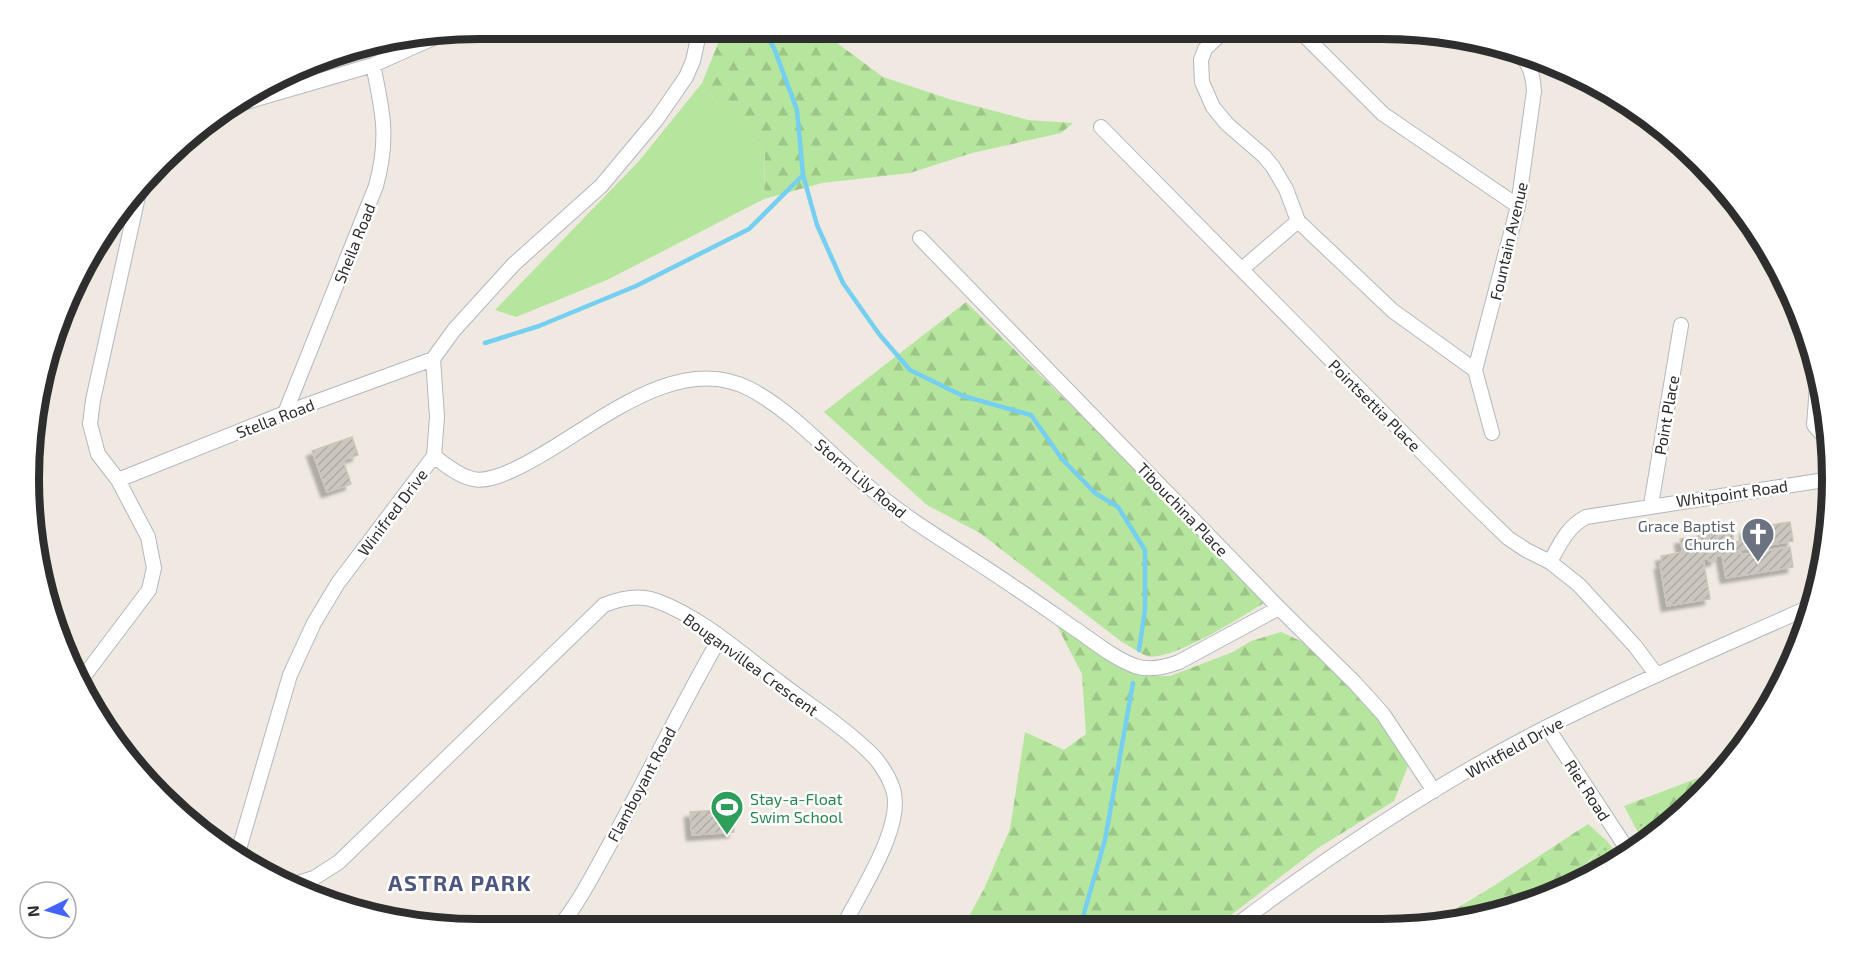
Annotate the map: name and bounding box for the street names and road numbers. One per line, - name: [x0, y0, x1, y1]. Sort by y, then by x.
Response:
- street label: Fountain Avenue: [1485, 180, 1531, 302]
- street label: Sheila Road: [329, 200, 379, 286]
- street label: Pointsettia Place: [1325, 355, 1425, 455]
- street label: Point Place: [1650, 374, 1682, 456]
- street label: Stella Road: [233, 394, 317, 442]
- street label: Storm Lily Road: [812, 434, 910, 522]
- street label: Tibouchina Place: [1134, 458, 1232, 560]
- street label: Winifred Drive: [353, 465, 431, 559]
- street label: Whitpoint Road: [1675, 476, 1789, 510]
- street label: Bouganvillea Crescent: [680, 609, 822, 719]
- street label: Whitfield Drive: [1462, 712, 1566, 782]
- street label: Flamboyant Road: [603, 723, 679, 845]
- street label: Riet Road: [1561, 756, 1615, 824]

